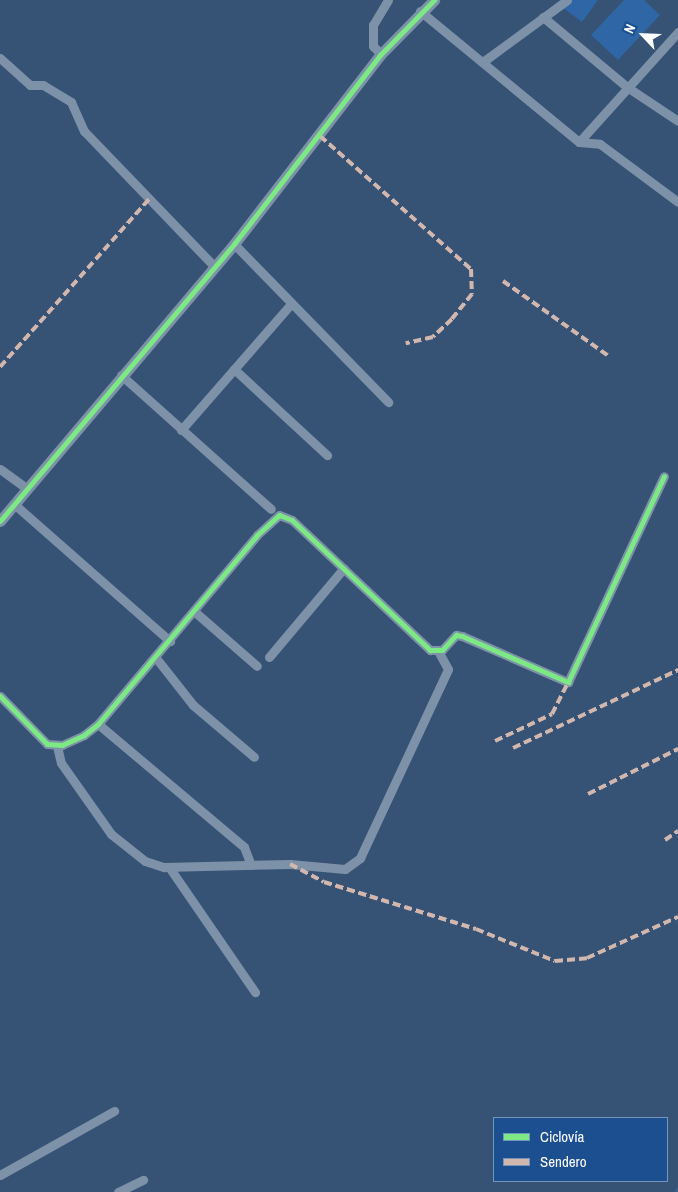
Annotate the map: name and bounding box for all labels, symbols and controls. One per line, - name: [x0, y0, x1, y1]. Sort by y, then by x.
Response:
- north arrow: [618, 10, 668, 60]
- text: N: [619, 21, 639, 36]
- legend: [493, 1117, 668, 1182]
- text: Ciclovía: [540, 1126, 584, 1147]
- text: Sendero: [540, 1151, 587, 1172]

